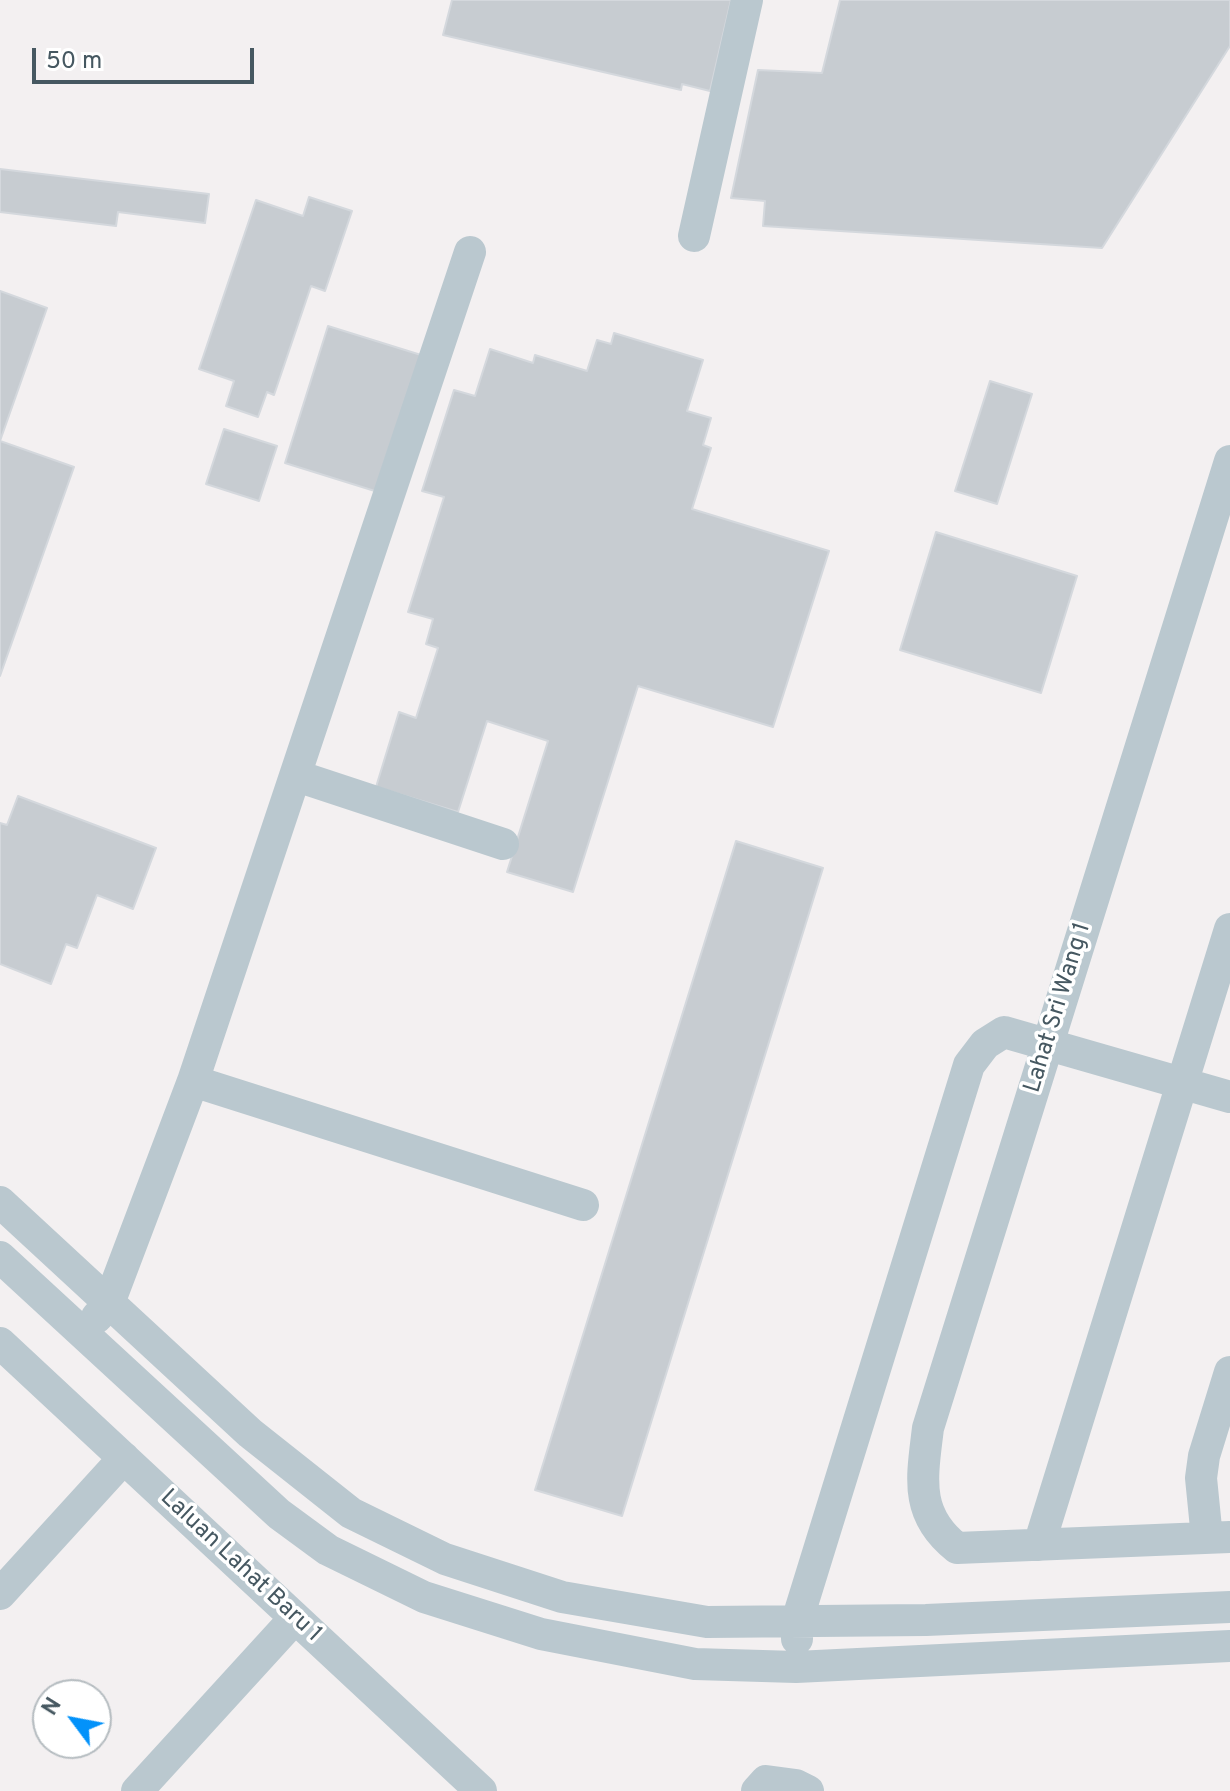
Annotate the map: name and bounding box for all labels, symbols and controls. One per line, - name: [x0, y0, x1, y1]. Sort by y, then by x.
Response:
- scale bar: [36, 32, 258, 82]
- text: 50 m: [46, 47, 102, 77]
- street label: Lahat Sri Wang 1: [1019, 919, 1099, 1097]
- street label: Laluan Lahat Baru 1: [153, 1485, 327, 1649]
- north arrow: [32, 1679, 112, 1759]
- text: N: [37, 1693, 69, 1721]

